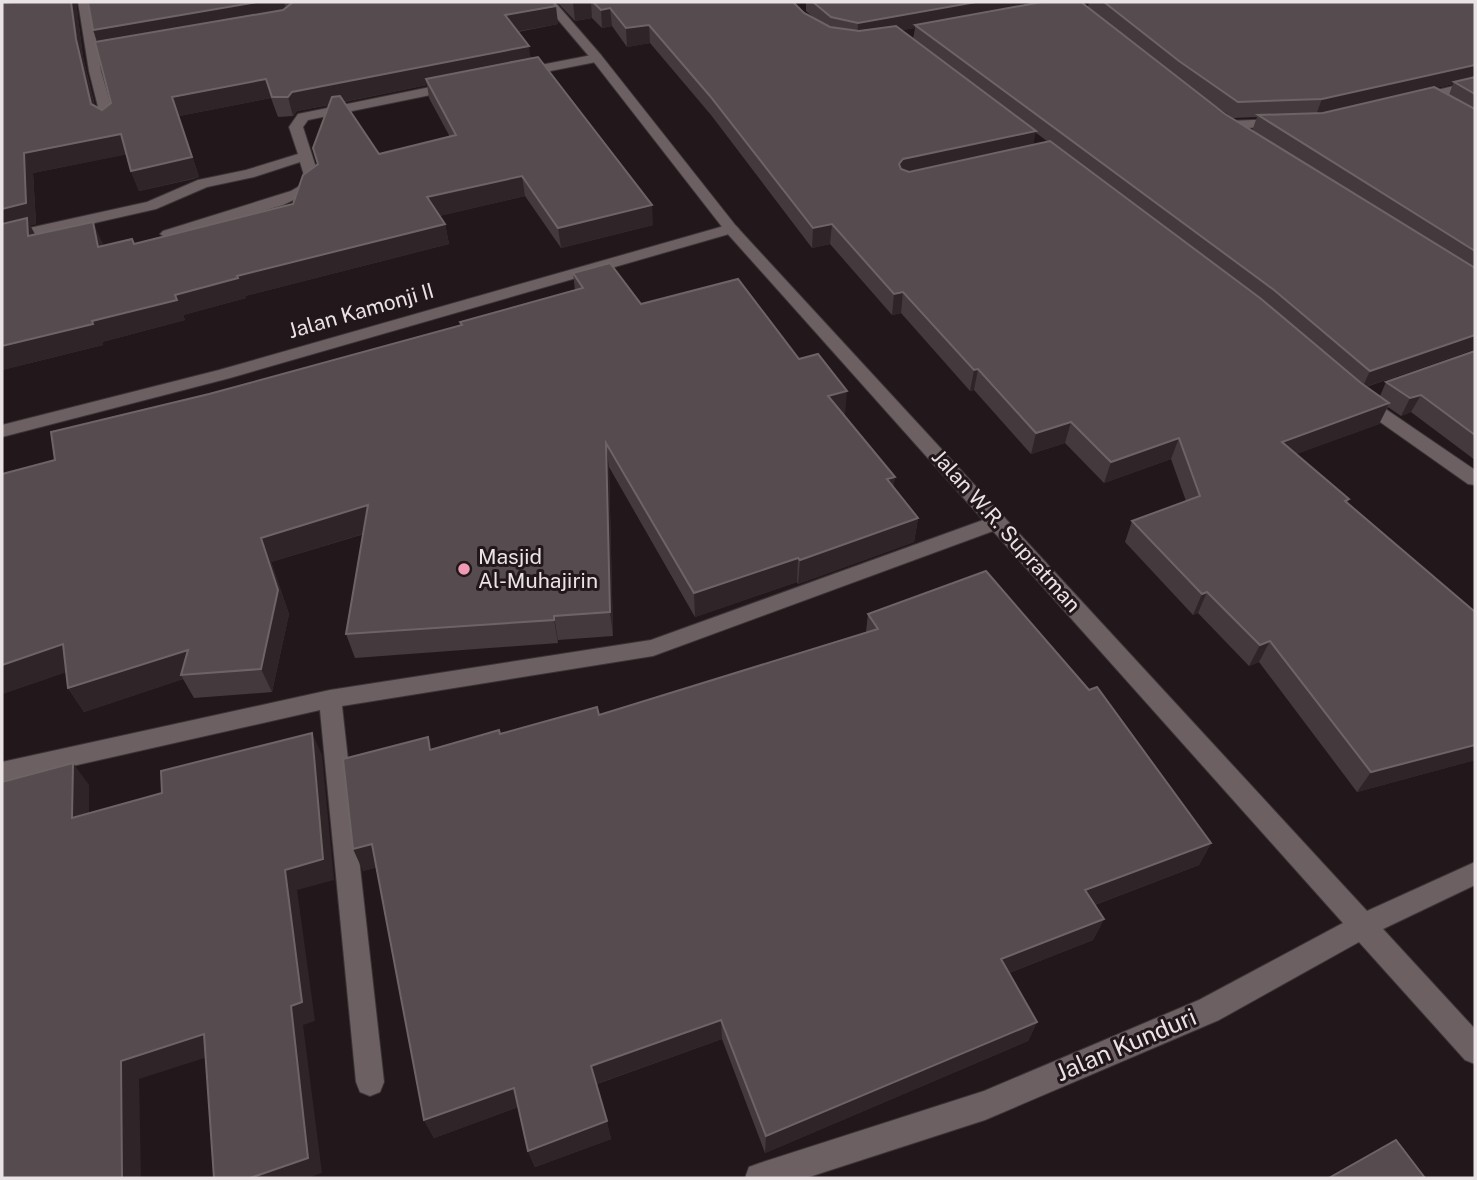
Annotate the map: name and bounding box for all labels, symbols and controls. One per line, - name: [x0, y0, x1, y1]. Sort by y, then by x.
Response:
- street label: Jalan Kamonji II: [285, 278, 437, 343]
- street label: Jalan W.R. Supratman: [927, 444, 1086, 617]
- place label: Masjid Al-Muhajirin: [478, 544, 598, 593]
- marker: Masjid Al-Muhajirin: [456, 561, 472, 577]
- street label: Jalan Kunduri: [1051, 1002, 1200, 1086]

